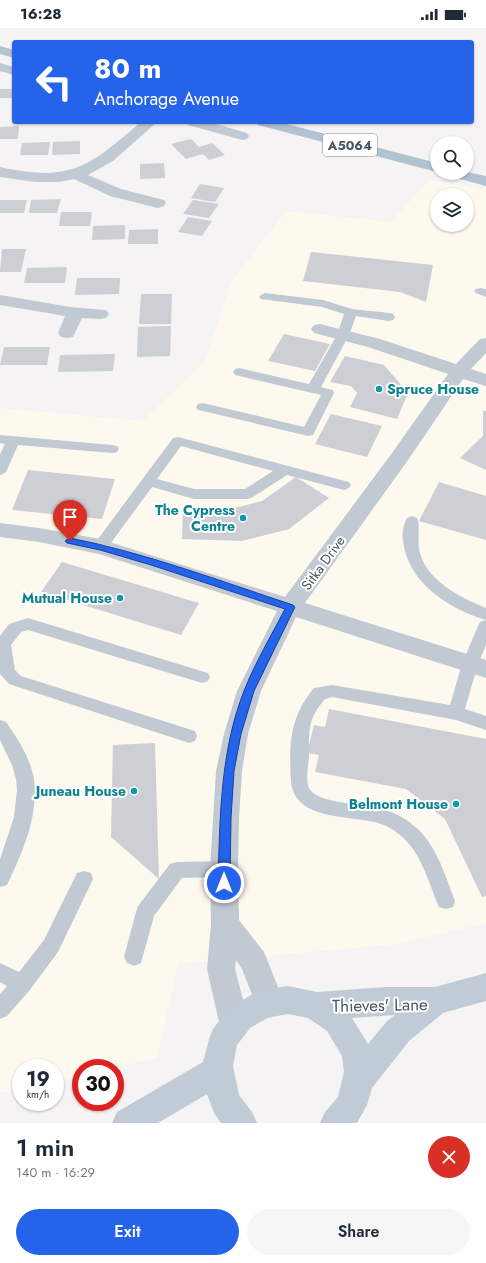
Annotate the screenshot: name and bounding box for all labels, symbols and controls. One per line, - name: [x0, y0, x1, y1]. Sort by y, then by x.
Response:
- text: 16:28: [20, 3, 62, 25]
- text: 80 m: [94, 48, 161, 89]
- icon: left: [28, 56, 80, 108]
- text: Anchorage Avenue: [94, 86, 239, 112]
- road number: A5064: [323, 134, 377, 156]
- map controls: [430, 136, 474, 232]
- button: search: [430, 136, 474, 180]
- button: layers: [430, 188, 474, 232]
- place label: Spruce House: [387, 379, 479, 399]
- marker: Spruce House: [374, 384, 384, 394]
- pin: [53, 500, 87, 541]
- place label: The Cypress Centre: [155, 500, 236, 536]
- icon: arrive: [59, 506, 81, 528]
- marker: The Cypress Centre: [238, 513, 248, 523]
- street label: Sitka Drive: [296, 532, 350, 594]
- place label: Mutual House: [22, 588, 112, 608]
- marker: Mutual House: [115, 593, 125, 603]
- place label: Juneau House: [33, 781, 126, 801]
- marker: Juneau House: [129, 786, 139, 796]
- place label: Belmont House: [349, 794, 448, 814]
- marker: Belmont House: [451, 799, 461, 809]
- position arrow: [203, 862, 245, 904]
- street label: Thieves' Lane: [332, 992, 428, 1018]
- speed limit sign: 30: [72, 1059, 124, 1111]
- text: 19: [26, 1065, 50, 1094]
- text: km/h: [27, 1087, 49, 1102]
- text: 1 min: [16, 1130, 74, 1165]
- button: close: [428, 1136, 470, 1178]
- text: 140 m · 16:29: [16, 1163, 95, 1182]
- button: Exit: [16, 1209, 239, 1255]
- button: Share: [247, 1209, 470, 1255]

